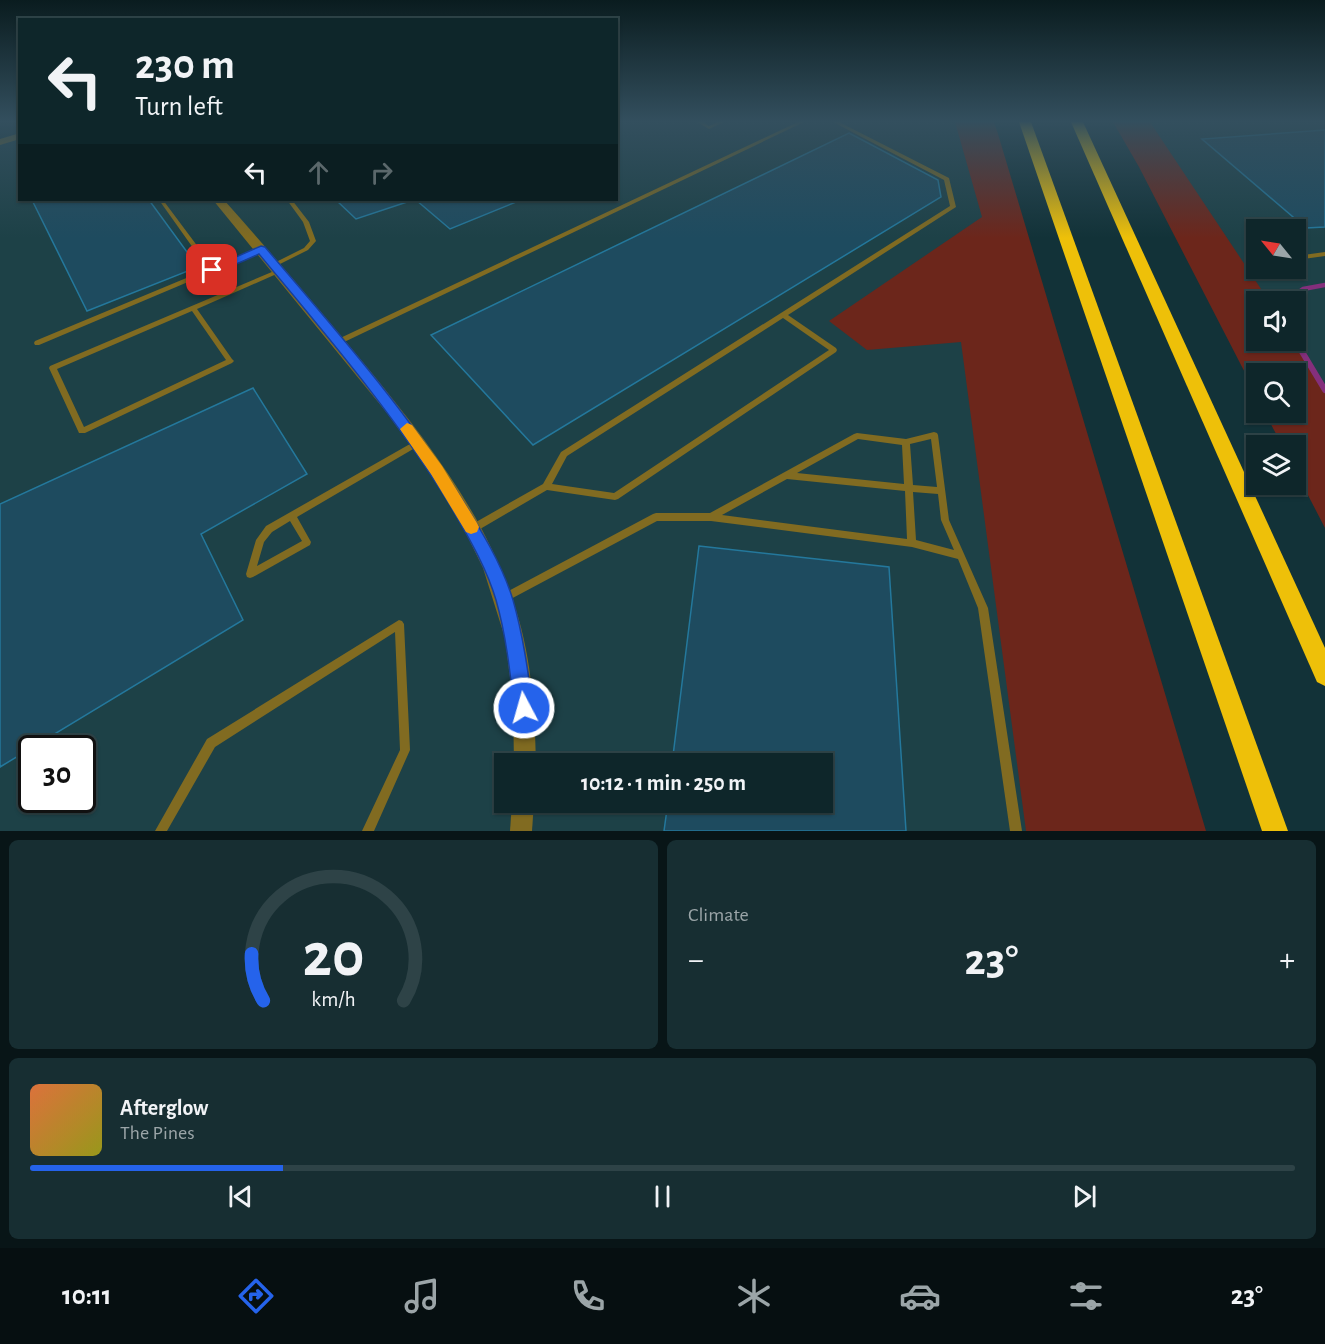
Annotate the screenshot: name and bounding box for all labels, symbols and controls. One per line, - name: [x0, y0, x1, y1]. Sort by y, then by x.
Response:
- icon: left: [36, 42, 114, 120]
- text: 230 m: [135, 44, 235, 86]
- text: Turn left: [135, 93, 223, 120]
- icon: left: [239, 156, 272, 189]
- icon: ahead: [302, 156, 335, 189]
- icon: right: [365, 156, 398, 189]
- north arrow: [1246, 219, 1306, 279]
- map controls: [1246, 219, 1306, 495]
- pin: [186, 244, 237, 295]
- icon: arrive: [195, 253, 228, 286]
- button: sound: [1246, 291, 1306, 351]
- button: search: [1246, 363, 1306, 423]
- button: layers: [1246, 435, 1306, 495]
- position arrow: [492, 676, 556, 740]
- speed limit sign: 30: [18, 735, 96, 813]
- text: 10:12 · 1 min · 250 m: [581, 772, 746, 794]
- text: Climate: [688, 905, 749, 925]
- text: 20: [303, 925, 364, 987]
- text: 23°: [965, 938, 1018, 983]
- text: −: [688, 944, 704, 977]
- text: +: [1279, 944, 1295, 977]
- text: km/h: [311, 990, 356, 1011]
- text: Afterglow: [120, 1097, 208, 1119]
- text: The Pines: [120, 1123, 195, 1143]
- icon: previous: [224, 1180, 257, 1213]
- icon: pause: [646, 1180, 679, 1213]
- icon: next: [1068, 1180, 1101, 1213]
- icon: directions: [235, 1275, 277, 1317]
- icon: music: [401, 1275, 443, 1317]
- icon: phone: [567, 1275, 609, 1317]
- icon: climate: [733, 1275, 775, 1317]
- icon: car: [899, 1275, 941, 1317]
- icon: filters: [1065, 1275, 1107, 1317]
- text: 10:11: [62, 1282, 111, 1309]
- text: 23°: [1231, 1282, 1263, 1309]

